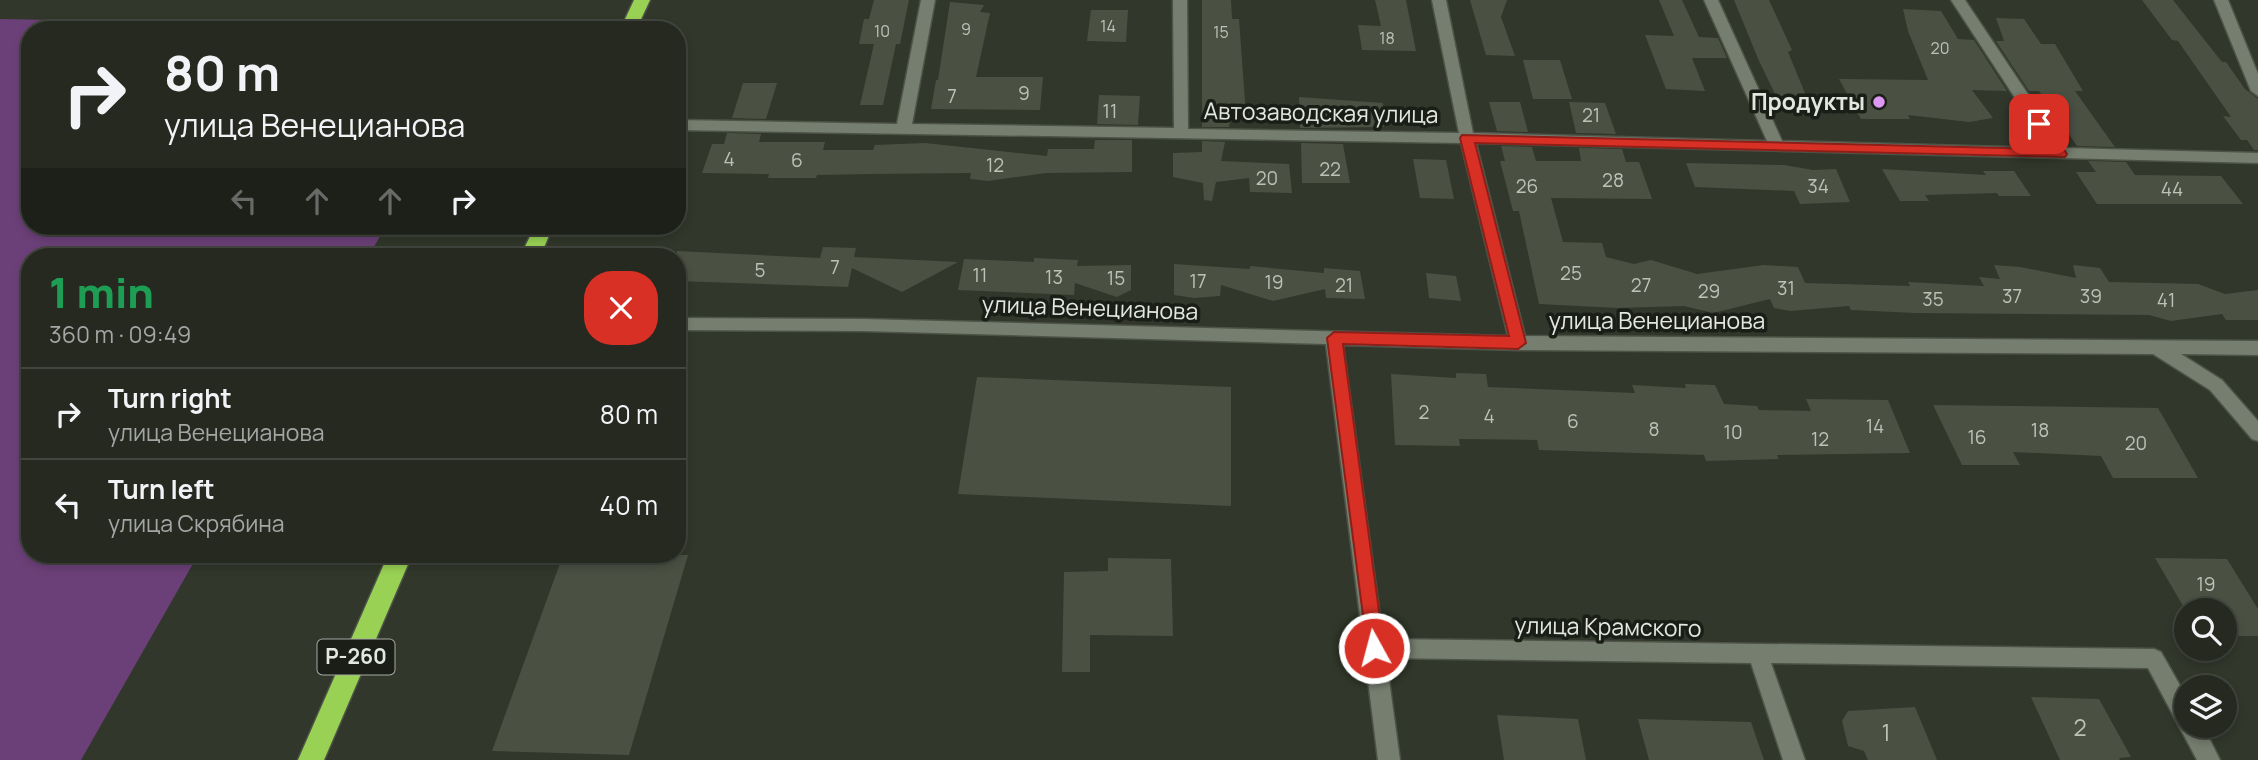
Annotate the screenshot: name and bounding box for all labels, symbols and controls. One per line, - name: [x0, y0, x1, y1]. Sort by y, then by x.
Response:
- house number: 14: [1100, 15, 1116, 37]
- house number: 9: [961, 18, 971, 40]
- house number: 10: [874, 20, 890, 42]
- house number: 15: [1213, 21, 1229, 43]
- house number: 18: [1379, 27, 1395, 49]
- house number: 20: [1931, 37, 1949, 59]
- text: 80 m: [164, 39, 280, 106]
- icon: right: [49, 49, 140, 140]
- house number: 9: [1018, 80, 1030, 106]
- house number: 7: [947, 83, 957, 109]
- place label: Продукты: [1751, 85, 1865, 117]
- street label: Автозаводская улица: [1203, 94, 1439, 130]
- marker: Продукты: [1871, 94, 1887, 110]
- pin: [2009, 94, 2069, 154]
- house number: 11: [1103, 98, 1117, 124]
- house number: 21: [1582, 102, 1600, 128]
- text: улица Венецианова: [164, 103, 465, 147]
- icon: arrive: [2020, 105, 2058, 143]
- house number: 4: [723, 146, 735, 172]
- house number: 6: [791, 147, 803, 173]
- house number: 12: [986, 152, 1004, 178]
- house number: 22: [1319, 156, 1341, 182]
- house number: 20: [1256, 165, 1278, 191]
- house number: 28: [1602, 167, 1624, 193]
- house number: 26: [1516, 173, 1538, 199]
- house number: 34: [1807, 173, 1829, 199]
- house number: 44: [2161, 176, 2183, 202]
- icon: left: [225, 182, 263, 220]
- icon: ahead: [298, 182, 336, 220]
- icon: ahead: [371, 182, 409, 220]
- icon: right: [444, 182, 482, 220]
- house number: 7: [830, 254, 840, 280]
- house number: 5: [755, 257, 766, 283]
- house number: 25: [1560, 260, 1582, 286]
- house number: 11: [973, 262, 987, 288]
- text: 1 min: [49, 263, 154, 321]
- house number: 13: [1045, 264, 1063, 290]
- house number: 15: [1107, 265, 1125, 291]
- house number: 17: [1190, 268, 1206, 294]
- house number: 19: [1264, 269, 1284, 295]
- button: close: [584, 271, 658, 345]
- house number: 21: [1335, 272, 1353, 298]
- house number: 27: [1631, 272, 1651, 298]
- house number: 31: [1777, 275, 1795, 301]
- house number: 29: [1698, 278, 1720, 304]
- house number: 37: [2002, 283, 2022, 309]
- house number: 39: [2080, 283, 2102, 309]
- house number: 35: [1922, 286, 1944, 312]
- street label: улица Венецианова: [981, 287, 1199, 327]
- house number: 41: [2157, 287, 2175, 313]
- street label: улица Венецианова: [1549, 304, 1765, 336]
- text: 360 m · 09:49: [49, 318, 191, 350]
- text: Turn right: [108, 380, 232, 416]
- icon: right: [49, 395, 87, 433]
- text: 80 m: [600, 396, 658, 432]
- house number: 2: [1419, 399, 1429, 425]
- house number: 4: [1483, 403, 1495, 429]
- house number: 6: [1567, 408, 1579, 434]
- house number: 14: [1866, 413, 1884, 439]
- text: улица Венецианова: [108, 416, 325, 448]
- house number: 8: [1648, 416, 1660, 442]
- house number: 18: [2031, 417, 2049, 443]
- house number: 10: [1723, 419, 1743, 445]
- house number: 16: [1967, 424, 1987, 450]
- house number: 12: [1811, 426, 1829, 452]
- house number: 20: [2125, 430, 2147, 456]
- text: Turn left: [108, 471, 215, 507]
- icon: left: [49, 486, 87, 524]
- text: 40 m: [600, 487, 658, 523]
- text: улица Скрябина: [108, 507, 285, 539]
- house number: 19: [2196, 571, 2216, 597]
- map controls: [2174, 598, 2237, 738]
- button: search: [2174, 598, 2237, 661]
- street label: улица Крамского: [1514, 608, 1702, 644]
- position arrow: [1337, 611, 1411, 685]
- road number: Р-260: [318, 640, 394, 674]
- button: layers: [2174, 675, 2237, 738]
- house number: 2: [2073, 711, 2087, 743]
- house number: 1: [1882, 716, 1890, 748]

